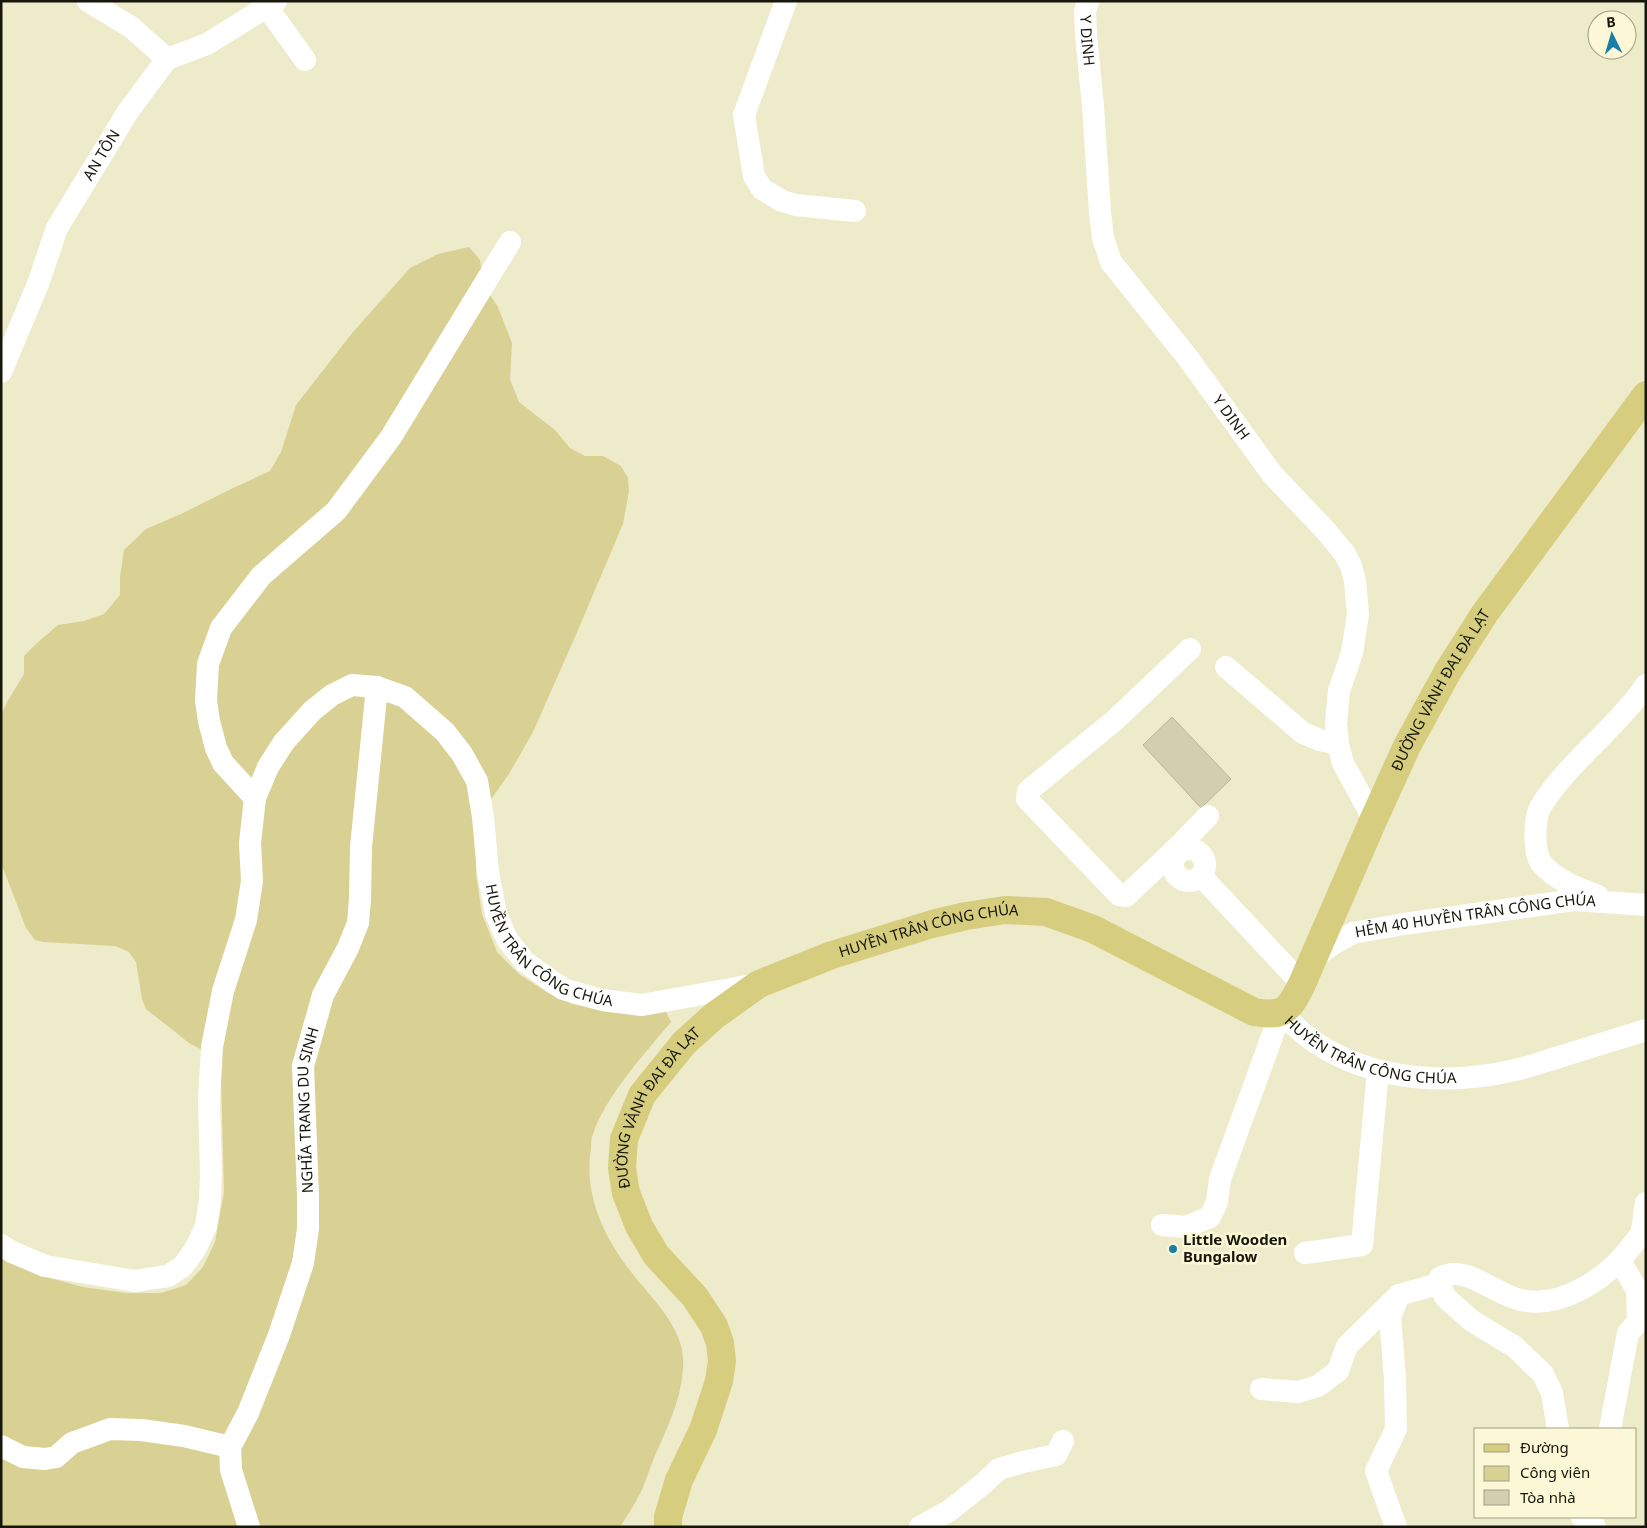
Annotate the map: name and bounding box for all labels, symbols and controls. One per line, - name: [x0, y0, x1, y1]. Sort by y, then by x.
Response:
- north arrow: [1587, 10, 1637, 60]
- text: B: [1605, 12, 1616, 31]
- street label: Y DINH: [1076, 15, 1100, 67]
- street label: AN TÔN: [77, 125, 124, 184]
- street label: Y DINH: [1209, 390, 1255, 443]
- street label: ĐƯỜNG VÀNH ĐAI ĐÀ LẠT: [1386, 605, 1494, 774]
- street label: HUYỀN TRÂN CÔNG CHÚA: [481, 882, 615, 1010]
- street label: HẺM 40 HUYỀN TRÂN CÔNG CHÚA: [1353, 889, 1597, 941]
- street label: HUYỀN TRÂN CÔNG CHÚA: [836, 899, 1019, 961]
- street label: HUYỀN TRÂN CÔNG CHÚA: [1281, 1011, 1457, 1087]
- street label: ĐƯỜNG VÀNH ĐAI ĐÀ LẠT: [611, 1022, 704, 1190]
- street label: NGHĨA TRANG DU SINH: [292, 1024, 323, 1194]
- place label: Little Wooden Bungalow: [1183, 1229, 1287, 1266]
- marker: Little Wooden Bungalow: [1167, 1243, 1179, 1255]
- legend: [1474, 1428, 1637, 1518]
- text: Đường: [1520, 1437, 1569, 1457]
- text: Công viên: [1520, 1462, 1590, 1482]
- text: Tòa nhà: [1520, 1487, 1576, 1507]

